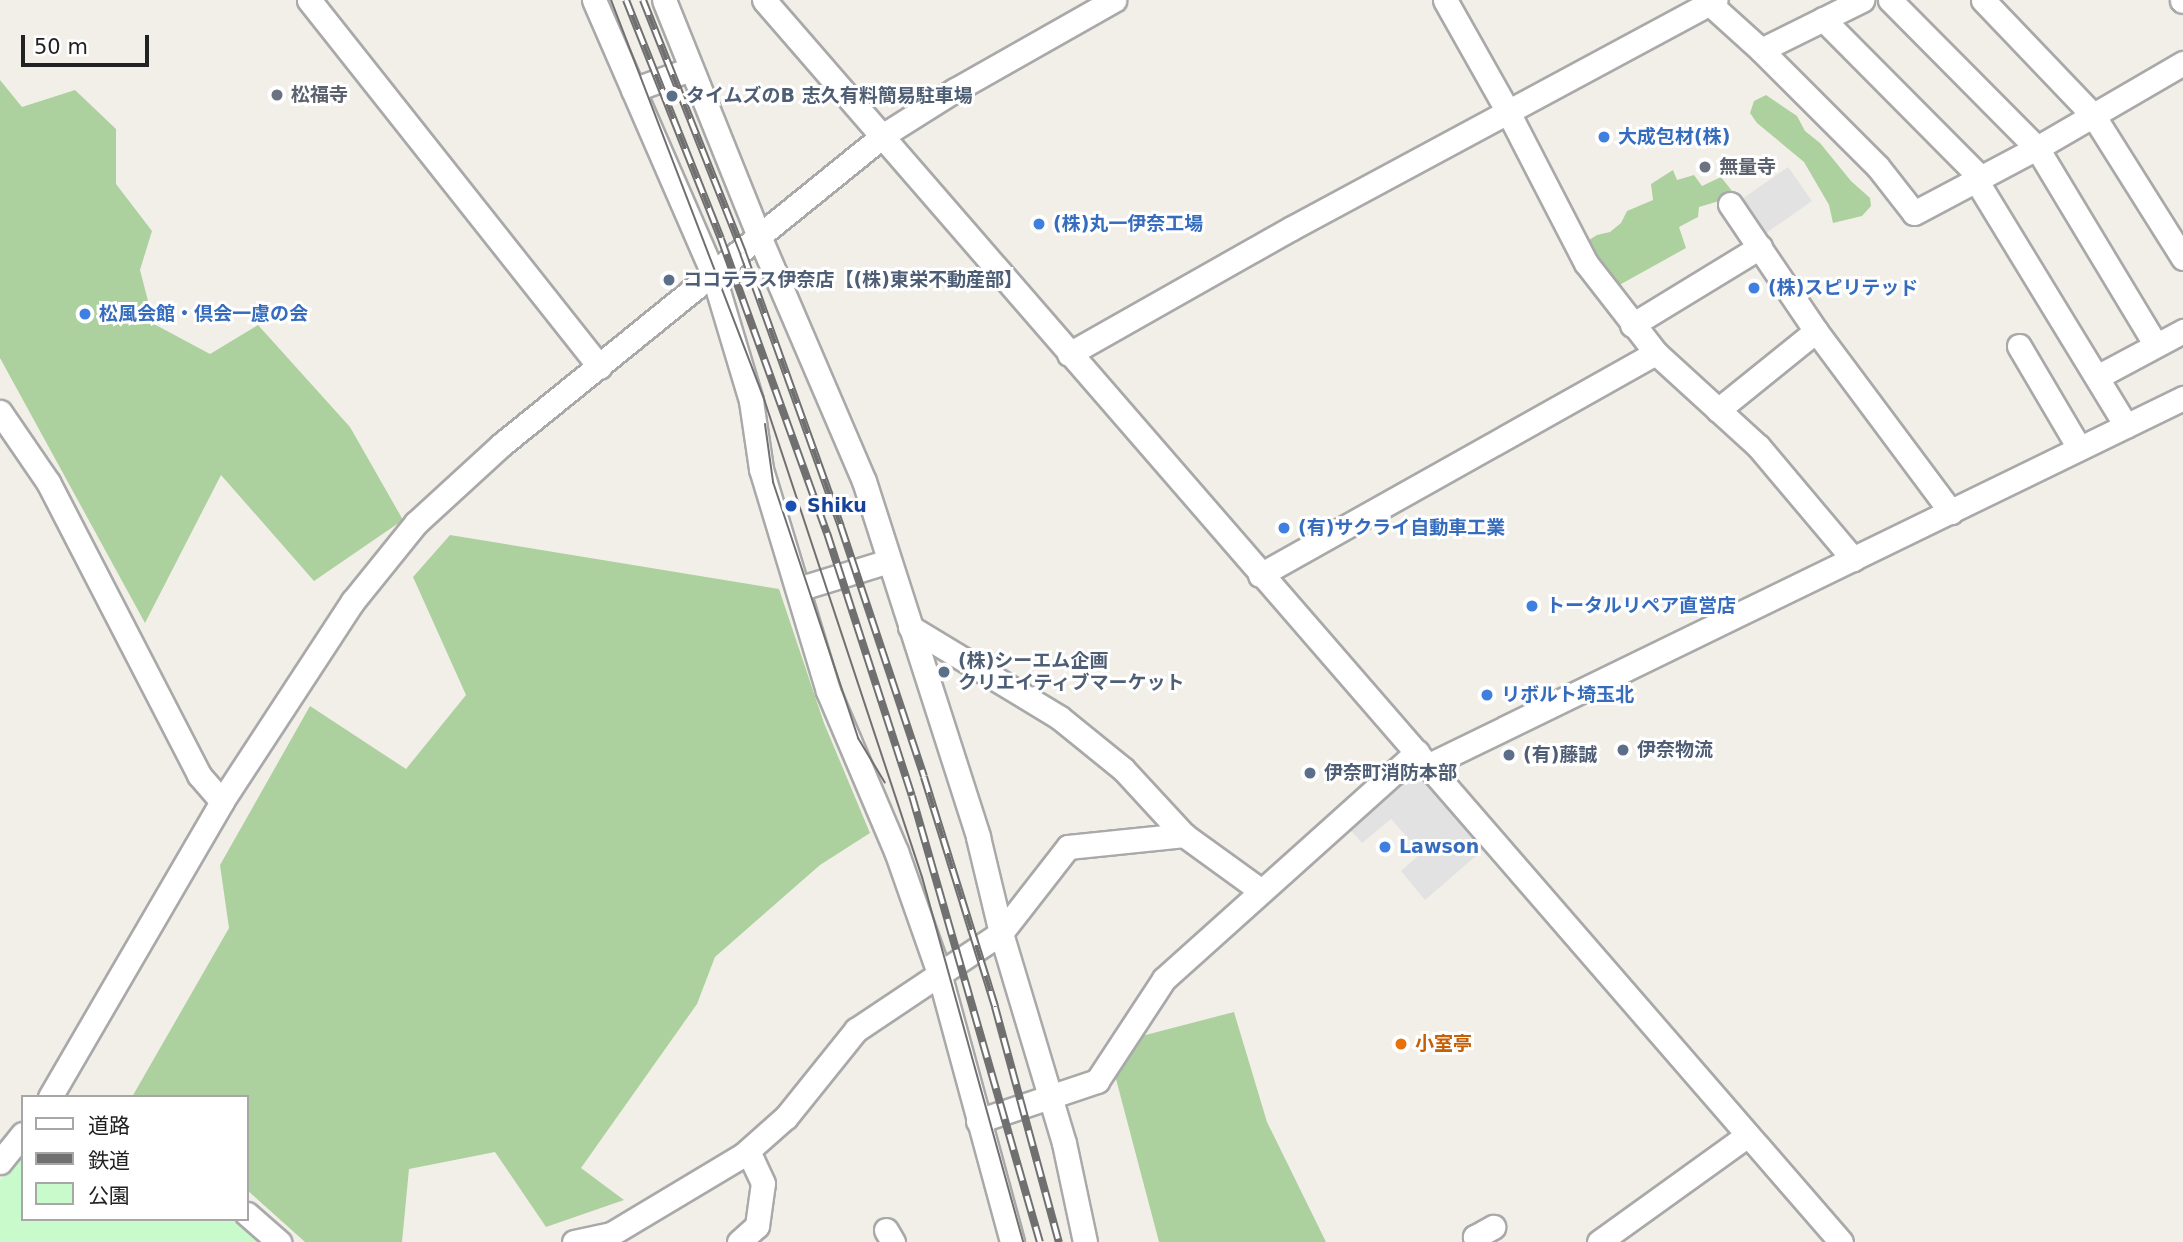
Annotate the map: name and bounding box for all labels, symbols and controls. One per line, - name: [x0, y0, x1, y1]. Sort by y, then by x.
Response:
- scale bar: [24, 21, 152, 65]
- text: 50 m: [34, 35, 88, 59]
- place label: 松福寺: [291, 84, 348, 106]
- place label: タイムズのB 志久有料簡易駐車場: [686, 85, 973, 107]
- marker: 松福寺: [269, 87, 285, 103]
- marker: タイムズのB 志久有料簡易駐車場: [664, 88, 680, 104]
- place label: 大成包材(株): [1618, 126, 1730, 148]
- marker: 大成包材(株): [1596, 129, 1612, 145]
- place label: 無量寺: [1719, 156, 1776, 178]
- marker: 無量寺: [1697, 159, 1713, 175]
- place label: (株)丸一伊奈工場: [1053, 213, 1203, 235]
- marker: (株)丸一伊奈工場: [1031, 216, 1047, 232]
- place label: ココテラス伊奈店【(株)東栄不動産部】: [683, 269, 1023, 291]
- marker: ココテラス伊奈店【(株)東栄不動産部】: [661, 272, 677, 288]
- place label: (株)スピリテッド: [1768, 277, 1918, 299]
- marker: (株)スピリテッド: [1746, 280, 1762, 296]
- place label: 松風会館・倶会一慮の会: [99, 303, 308, 325]
- marker: 松風会館・倶会一慮の会: [77, 306, 93, 322]
- place label: Shiku: [807, 495, 867, 517]
- marker: Shiku: [781, 496, 801, 516]
- place label: (有)サクライ自動車工業: [1298, 517, 1505, 539]
- marker: (有)サクライ自動車工業: [1276, 520, 1292, 536]
- place label: トータルリペア直営店: [1546, 595, 1736, 617]
- marker: トータルリペア直営店: [1524, 598, 1540, 614]
- place label: (株)シーエム企画 クリエイティブマーケット: [958, 650, 1186, 694]
- marker: (株)シーエム企画 クリエイティブマーケット: [936, 664, 952, 680]
- place label: リボルト埼玉北: [1501, 684, 1634, 706]
- marker: リボルト埼玉北: [1479, 687, 1495, 703]
- place label: 伊奈物流: [1637, 739, 1713, 761]
- marker: 伊奈物流: [1615, 742, 1631, 758]
- place label: (有)藤誠: [1523, 744, 1597, 766]
- marker: (有)藤誠: [1501, 747, 1517, 763]
- place label: 伊奈町消防本部: [1324, 762, 1457, 784]
- marker: 伊奈町消防本部: [1302, 765, 1318, 781]
- place label: Lawson: [1399, 836, 1479, 858]
- marker: Lawson: [1377, 839, 1393, 855]
- place label: 小室亭: [1415, 1033, 1472, 1055]
- marker: 小室亭: [1393, 1036, 1409, 1052]
- legend: [21, 1095, 248, 1221]
- text: 道路: [88, 1114, 130, 1138]
- text: 鉄道: [88, 1149, 130, 1173]
- text: 公園: [88, 1184, 130, 1208]

